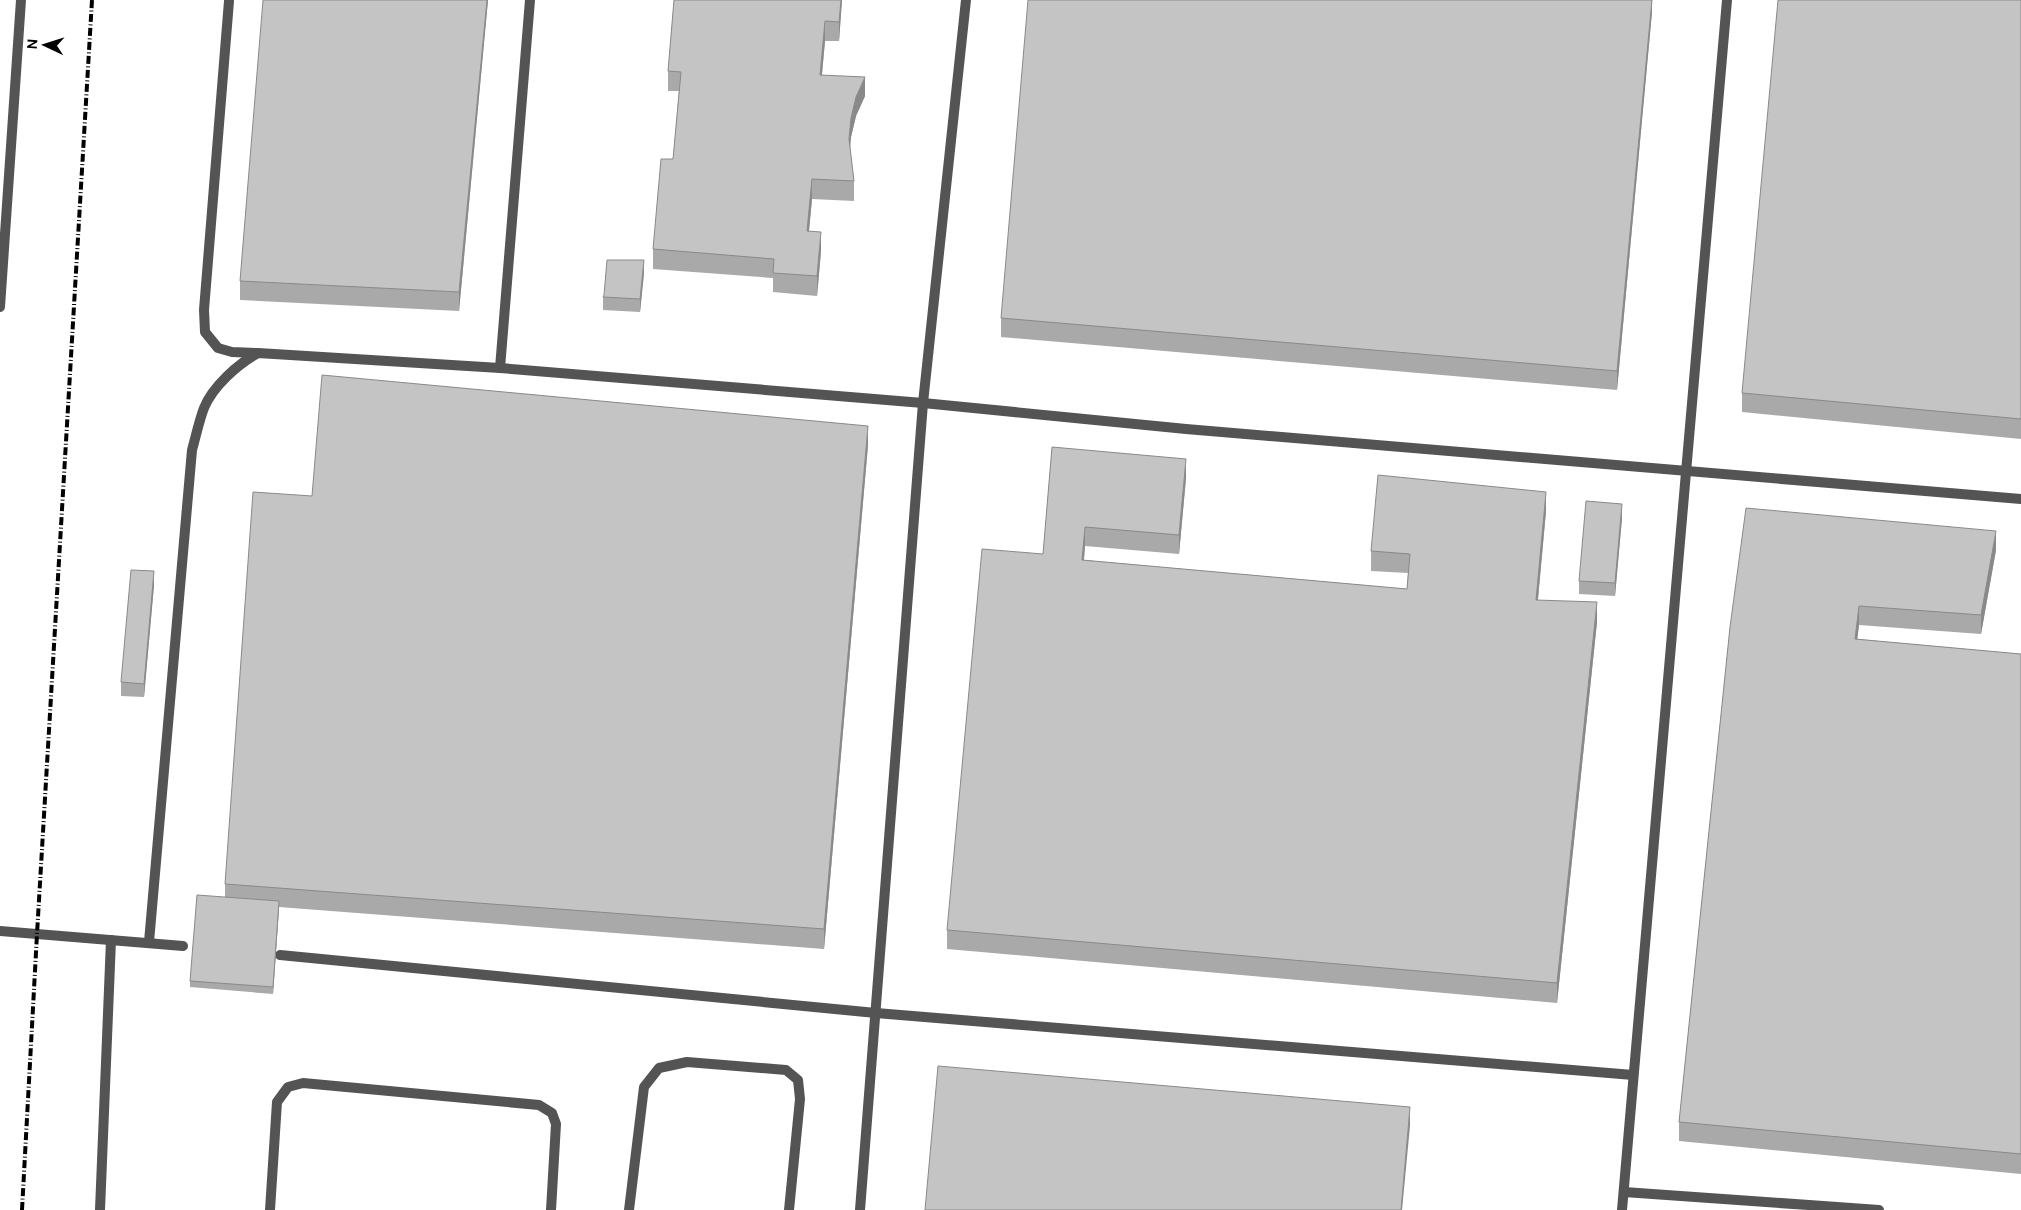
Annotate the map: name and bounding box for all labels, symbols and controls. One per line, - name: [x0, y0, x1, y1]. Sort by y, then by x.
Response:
- north arrow: [20, 20, 70, 70]
- text: N: [23, 38, 41, 50]

